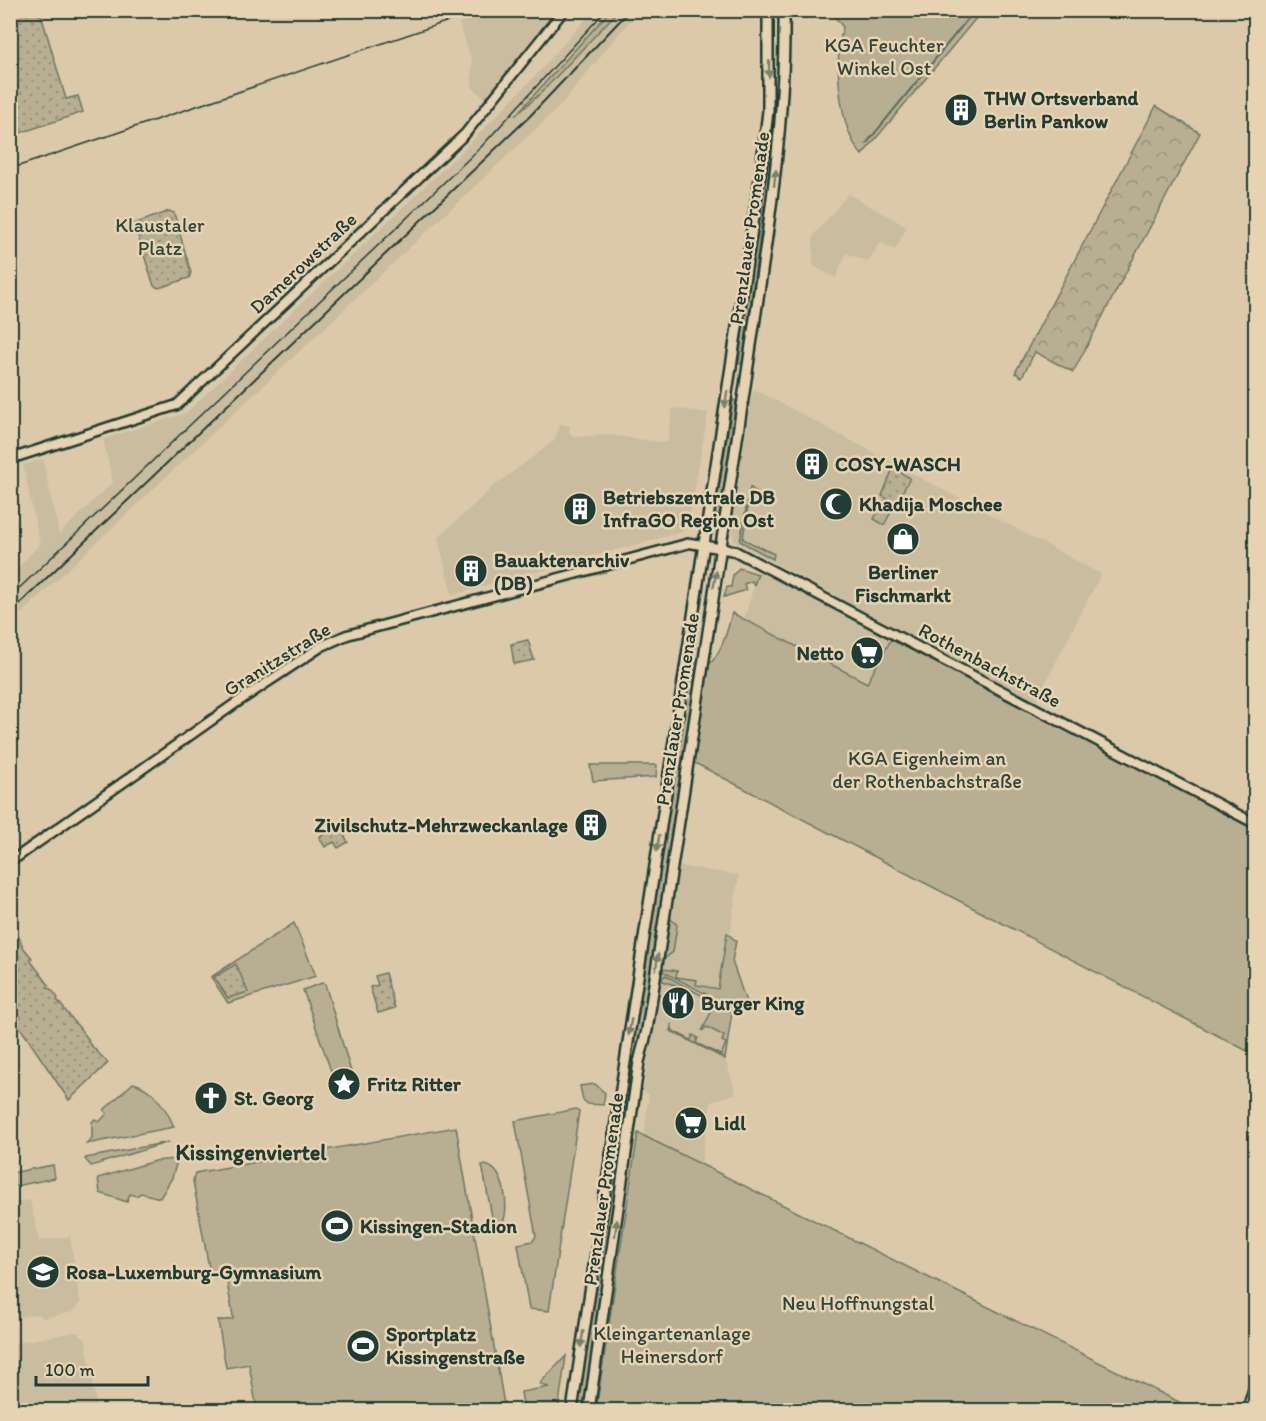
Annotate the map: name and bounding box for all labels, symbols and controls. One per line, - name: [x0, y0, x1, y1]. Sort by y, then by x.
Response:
- park label: KGA Feuchter Winkel Ost: [824, 33, 944, 80]
- one-way arrow: [764, 59, 774, 78]
- place label: THW Ortsverband Berlin Pankow: [983, 86, 1139, 133]
- building icon: THW Ortsverband Berlin Pankow: [943, 92, 979, 128]
- street label: Prenzlauer Promenade: [724, 130, 774, 326]
- one-way arrow: [771, 168, 780, 187]
- street label: Damerowstraße: [244, 207, 362, 319]
- park label: Klaustaler Platz: [115, 213, 205, 260]
- one-way arrow: [722, 390, 731, 409]
- building icon: COSY-WASCH: [794, 446, 830, 482]
- place label: COSY-WASCH: [835, 452, 961, 476]
- place label: Betriebszentrale DB InfraGO Region Ost: [603, 485, 776, 533]
- mosque icon: Khadija Moschee: [818, 486, 854, 522]
- building icon: Betriebszentrale DB InfraGO Region Ost: [562, 491, 598, 527]
- place label: Khadija Moschee: [859, 492, 1003, 517]
- shop icon: Berliner Fischmarkt: [885, 521, 921, 557]
- place label: Bauaktenarchiv (DB): [494, 548, 630, 596]
- building icon: Bauaktenarchiv (DB): [453, 553, 489, 589]
- place label: Berliner Fischmarkt: [855, 560, 952, 607]
- one-way arrow: [711, 570, 720, 589]
- street label: Prenzlauer Promenade: [650, 611, 704, 807]
- street label: Granitzstraße: [219, 617, 335, 701]
- street label: Rothenbachstraße: [915, 617, 1065, 713]
- supermarket icon: Netto: [849, 635, 885, 671]
- place label: Netto: [797, 641, 844, 665]
- park label: KGA Eigenheim an der Rothenbachstraße: [832, 746, 1022, 793]
- building icon: Zivilschutz-Mehrzweckanlage: [573, 807, 609, 843]
- place label: Zivilschutz-Mehrzweckanlage: [315, 813, 568, 838]
- one-way arrow: [653, 834, 662, 853]
- one-way arrow: [653, 953, 662, 972]
- restaurant icon: Burger King: [660, 985, 696, 1021]
- place label: Burger King: [701, 991, 805, 1016]
- one-way arrow: [625, 1018, 634, 1037]
- place icon: Fritz Ritter: [326, 1066, 362, 1102]
- place label: Fritz Ritter: [367, 1072, 462, 1096]
- church icon: St. Georg: [193, 1080, 229, 1116]
- place label: St. Georg: [234, 1086, 314, 1111]
- street label: Prenzlauer Promenade: [578, 1091, 628, 1287]
- supermarket icon: Lidl: [673, 1105, 709, 1141]
- place label: Lidl: [714, 1111, 746, 1135]
- district label: Kissingenviertel: [175, 1139, 327, 1166]
- sports icon: Kissingen-Stadion: [319, 1208, 355, 1244]
- place label: Kissingen-Stadion: [360, 1214, 517, 1239]
- one-way arrow: [612, 1218, 621, 1237]
- school or university icon: Rosa-Luxemburg-Gymnasium: [25, 1254, 61, 1290]
- place label: Rosa-Luxemburg-Gymnasium: [66, 1260, 322, 1285]
- park label: Neu Hoffnungstal: [782, 1291, 934, 1315]
- park label: Kleingartenanlage Heinersdorf: [593, 1321, 751, 1368]
- place label: Sportplatz Kissingenstraße: [386, 1322, 525, 1370]
- sports icon: Sportplatz Kissingenstraße: [345, 1328, 381, 1364]
- one-way arrow: [578, 1329, 587, 1348]
- scale bar: [36, 1349, 148, 1387]
- text: 100 m: [45, 1359, 95, 1381]

